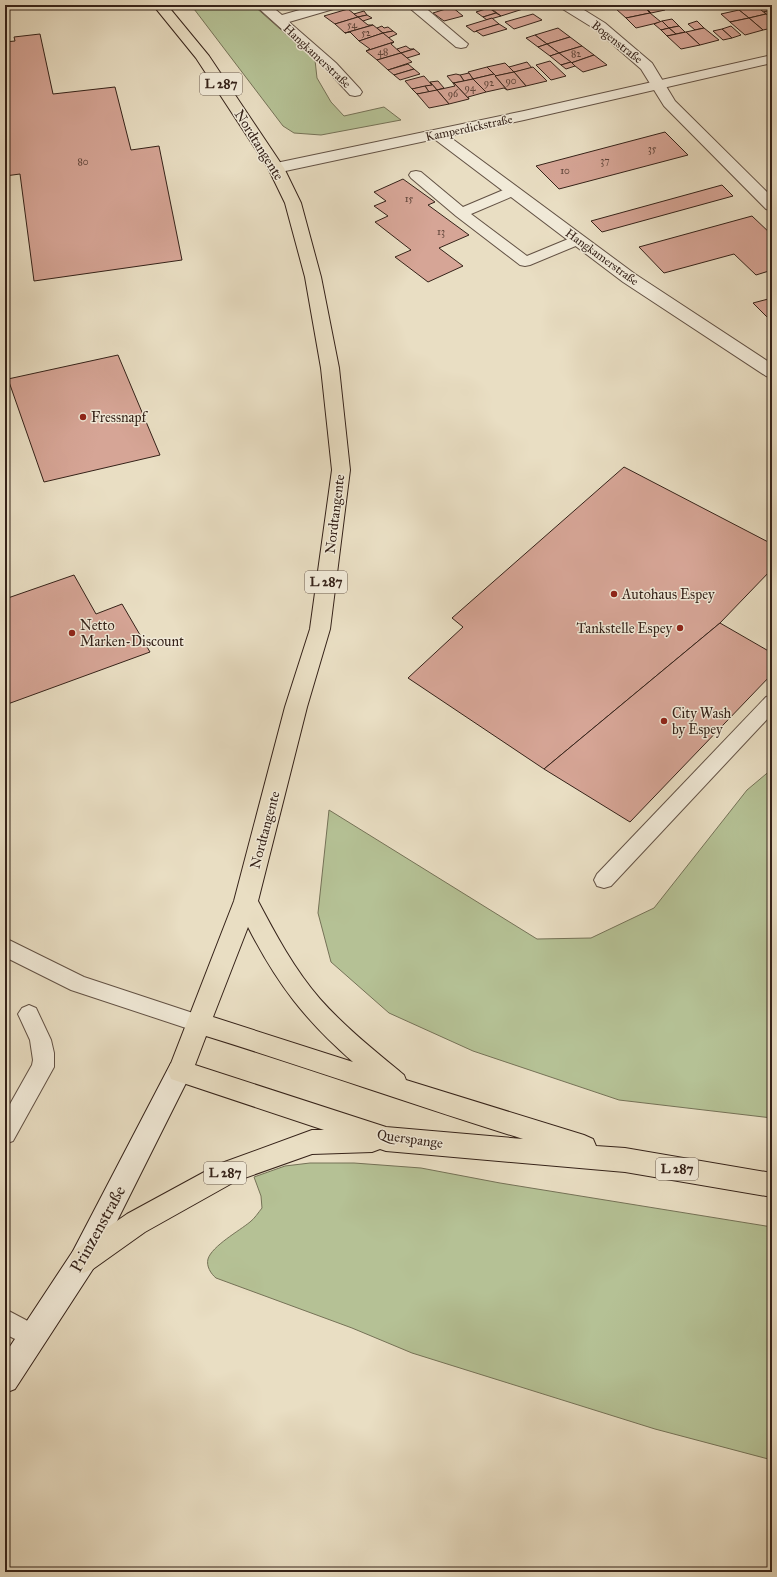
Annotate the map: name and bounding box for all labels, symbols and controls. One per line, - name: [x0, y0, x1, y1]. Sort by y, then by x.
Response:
- street label: Bogenstraße: [588, 18, 645, 67]
- house number: 54: [347, 19, 357, 31]
- street label: Hangkamerstraße: [280, 21, 354, 92]
- house number: 52: [361, 27, 371, 39]
- house number: 48: [378, 46, 388, 58]
- house number: 82: [571, 48, 581, 60]
- road number: L 287: [200, 73, 242, 95]
- house number: 90: [505, 75, 517, 87]
- house number: 92: [484, 77, 494, 89]
- house number: 94: [465, 82, 476, 94]
- house number: 96: [448, 88, 459, 100]
- street label: Nordtangente: [231, 107, 287, 184]
- street label: Kamperdickstraße: [424, 112, 514, 144]
- house number: 35: [648, 143, 657, 155]
- house number: 37: [600, 155, 610, 167]
- house number: 80: [77, 156, 89, 168]
- house number: 10: [560, 165, 570, 177]
- house number: 15: [405, 193, 414, 205]
- house number: 13: [437, 226, 445, 238]
- street label: Hangkamerstraße: [562, 226, 641, 289]
- place label: Fressnapf: [91, 409, 148, 426]
- marker: Fressnapf: [78, 412, 88, 422]
- street label: Nordtangente: [322, 473, 348, 555]
- road number: L 287: [305, 571, 347, 593]
- place label: Autohaus Espey: [621, 586, 715, 603]
- marker: Autohaus Espey: [609, 589, 619, 599]
- place label: Netto Marken-Discount: [80, 617, 184, 650]
- place label: Tankstelle Espey: [577, 620, 672, 637]
- marker: Tankstelle Espey: [675, 623, 685, 633]
- marker: Netto Marken-Discount: [67, 628, 77, 638]
- place label: City Wash by Espey: [672, 705, 731, 738]
- marker: City Wash by Espey: [659, 716, 669, 726]
- street label: Nordtangente: [246, 789, 284, 871]
- street label: Querspange: [376, 1126, 444, 1152]
- road number: L 287: [656, 1158, 698, 1180]
- road number: L 287: [204, 1162, 246, 1184]
- street label: Prinzenstraße: [66, 1182, 130, 1276]

